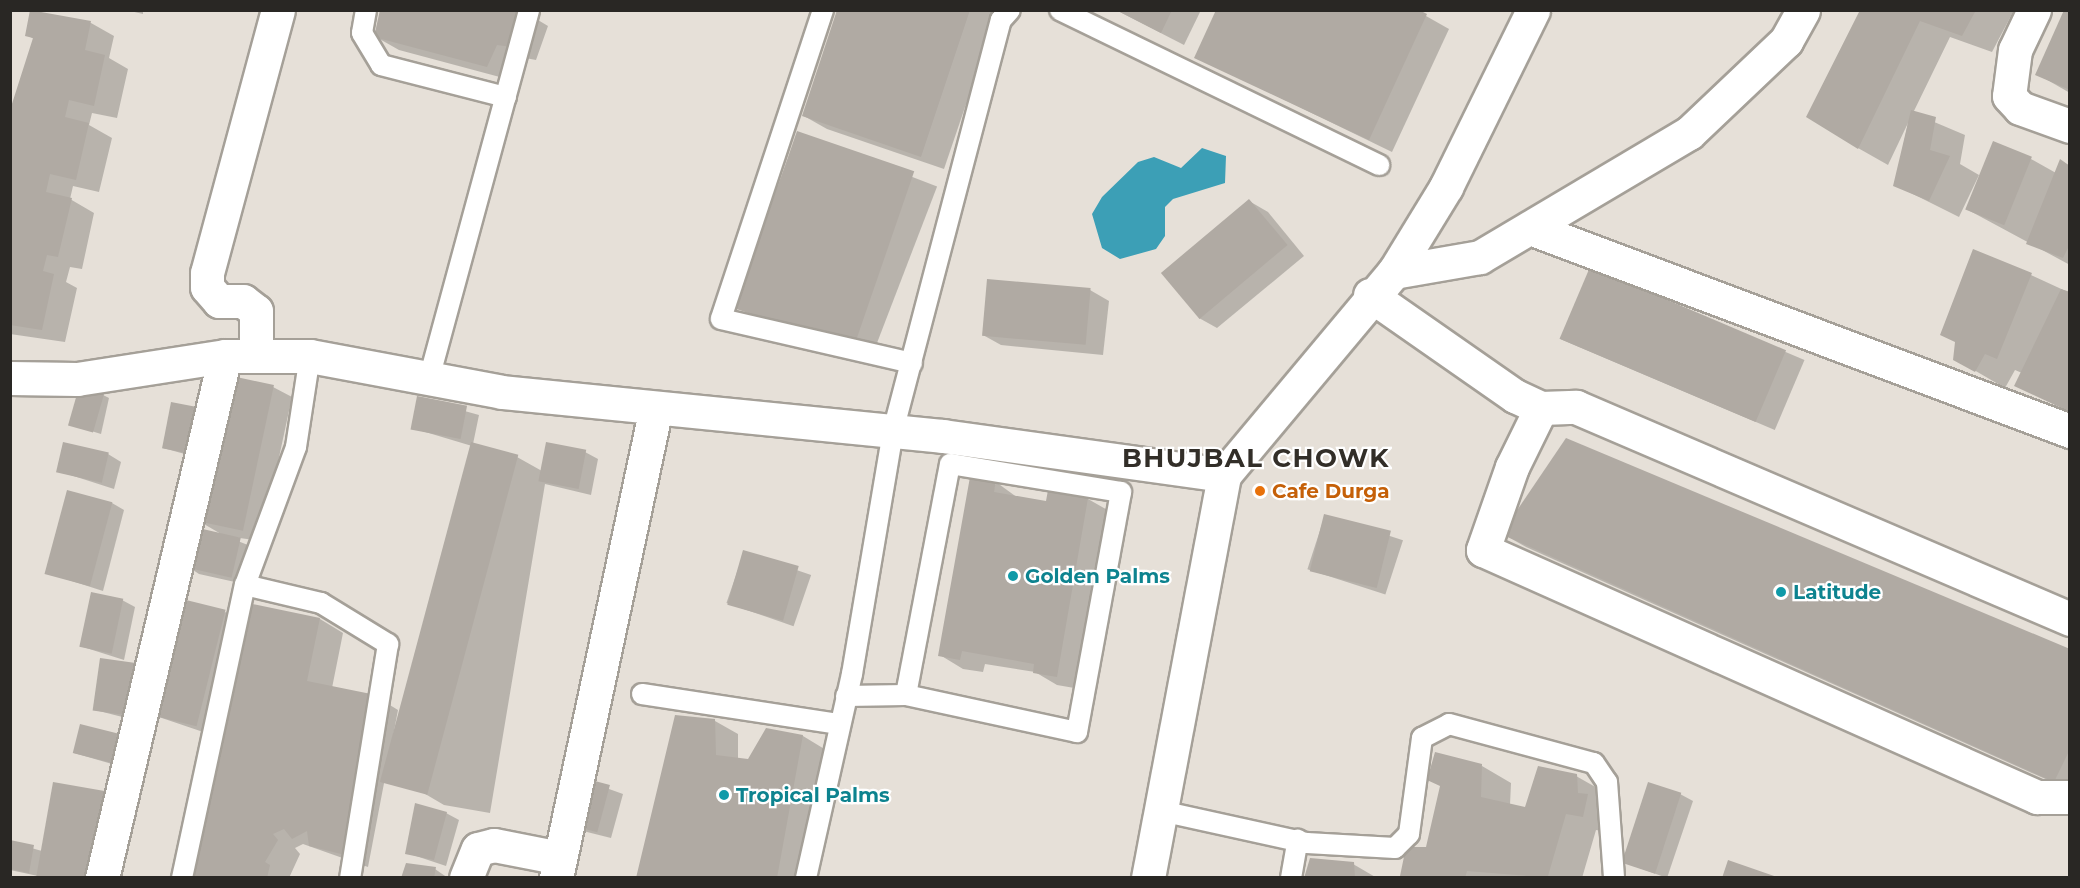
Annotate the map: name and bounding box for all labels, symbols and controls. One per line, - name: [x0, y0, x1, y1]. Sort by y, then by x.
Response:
- district label: BHUJBAL CHOWK: [1122, 443, 1390, 475]
- place label: Cafe Durga: [1272, 479, 1390, 503]
- marker: Cafe Durga: [1253, 484, 1267, 498]
- place label: Golden Palms: [1025, 564, 1170, 588]
- marker: Golden Palms: [1006, 569, 1020, 583]
- place label: Latitude: [1793, 580, 1881, 604]
- marker: Latitude: [1774, 585, 1788, 599]
- place label: Tropical Palms: [736, 783, 890, 807]
- marker: Tropical Palms: [717, 788, 731, 802]

